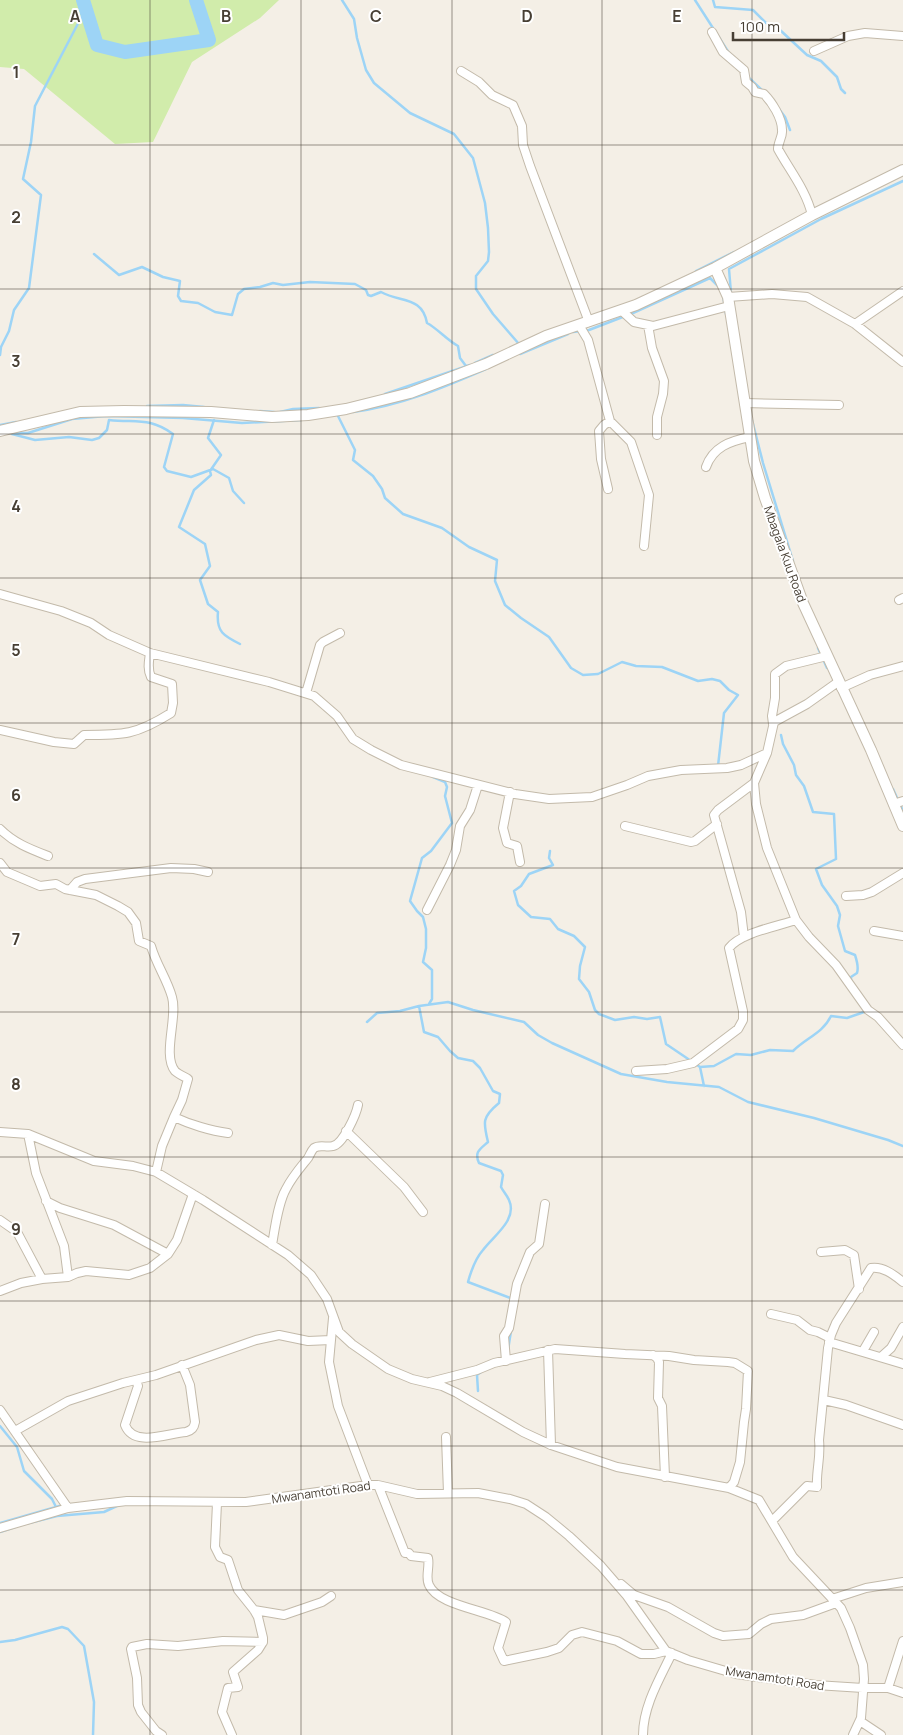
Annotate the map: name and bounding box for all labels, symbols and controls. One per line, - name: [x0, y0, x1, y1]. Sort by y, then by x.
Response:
- text: A: [70, 5, 81, 27]
- text: B: [221, 5, 231, 27]
- text: C: [370, 5, 382, 27]
- text: D: [521, 5, 533, 27]
- text: E: [672, 5, 682, 27]
- scale bar: [733, 10, 844, 42]
- text: 100 m: [740, 16, 780, 37]
- text: 1: [12, 61, 20, 83]
- text: 2: [11, 206, 21, 228]
- text: 3: [11, 350, 21, 372]
- text: 4: [11, 495, 21, 517]
- street label: Mbagala Kuu Road: [760, 503, 810, 605]
- text: 5: [11, 639, 21, 661]
- text: 6: [11, 784, 21, 806]
- text: 7: [12, 928, 20, 950]
- text: 8: [11, 1073, 21, 1095]
- text: 9: [11, 1218, 21, 1240]
- street label: Mwanamtoti Road: [270, 1477, 372, 1507]
- street label: Mwanamtoti Road: [724, 1662, 826, 1694]

